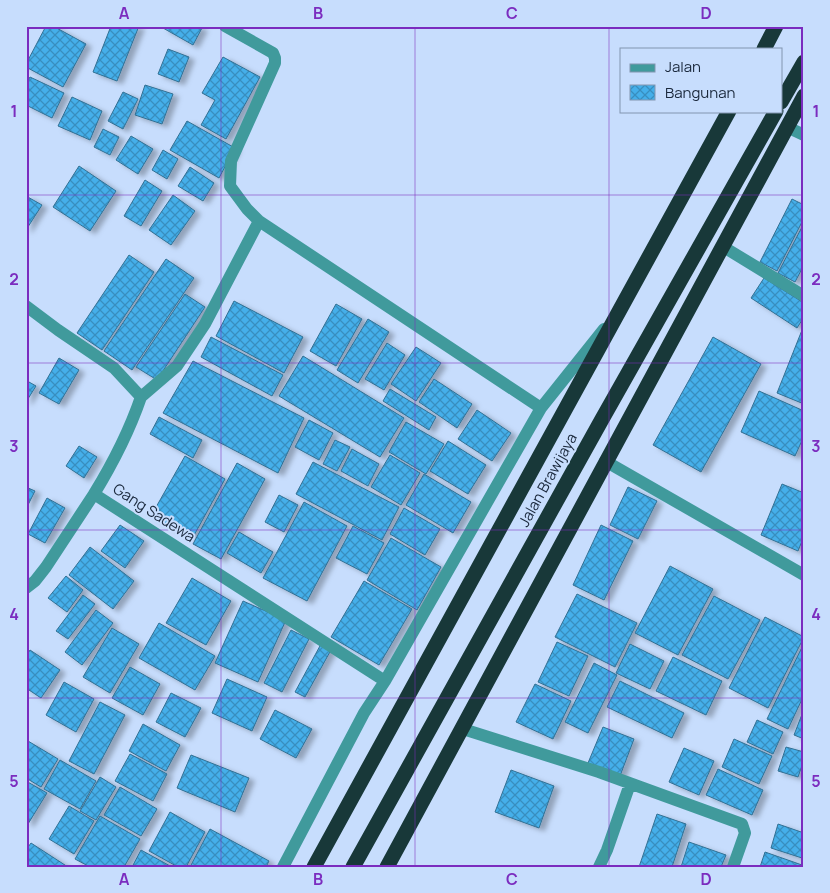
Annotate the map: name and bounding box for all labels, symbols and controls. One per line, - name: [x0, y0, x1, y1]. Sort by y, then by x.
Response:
- text: A: [119, 2, 130, 24]
- text: B: [313, 2, 323, 24]
- text: C: [506, 2, 518, 24]
- text: D: [700, 2, 712, 24]
- legend: [620, 48, 782, 112]
- text: Jalan: [665, 56, 701, 77]
- text: Bangunan: [665, 82, 735, 103]
- text: 1: [10, 100, 18, 122]
- text: 1: [812, 100, 820, 122]
- text: 2: [9, 268, 19, 290]
- text: 2: [811, 268, 821, 290]
- street label: Jalan Brawijaya: [513, 429, 582, 530]
- text: 3: [9, 435, 19, 457]
- text: 3: [811, 435, 821, 457]
- street label: Gang Sadewa: [109, 478, 199, 547]
- text: 4: [9, 603, 19, 625]
- text: 4: [811, 603, 821, 625]
- text: 5: [9, 770, 19, 792]
- text: 5: [811, 770, 821, 792]
- text: A: [119, 868, 130, 890]
- text: B: [313, 868, 323, 890]
- text: C: [506, 868, 518, 890]
- text: D: [700, 868, 712, 890]

